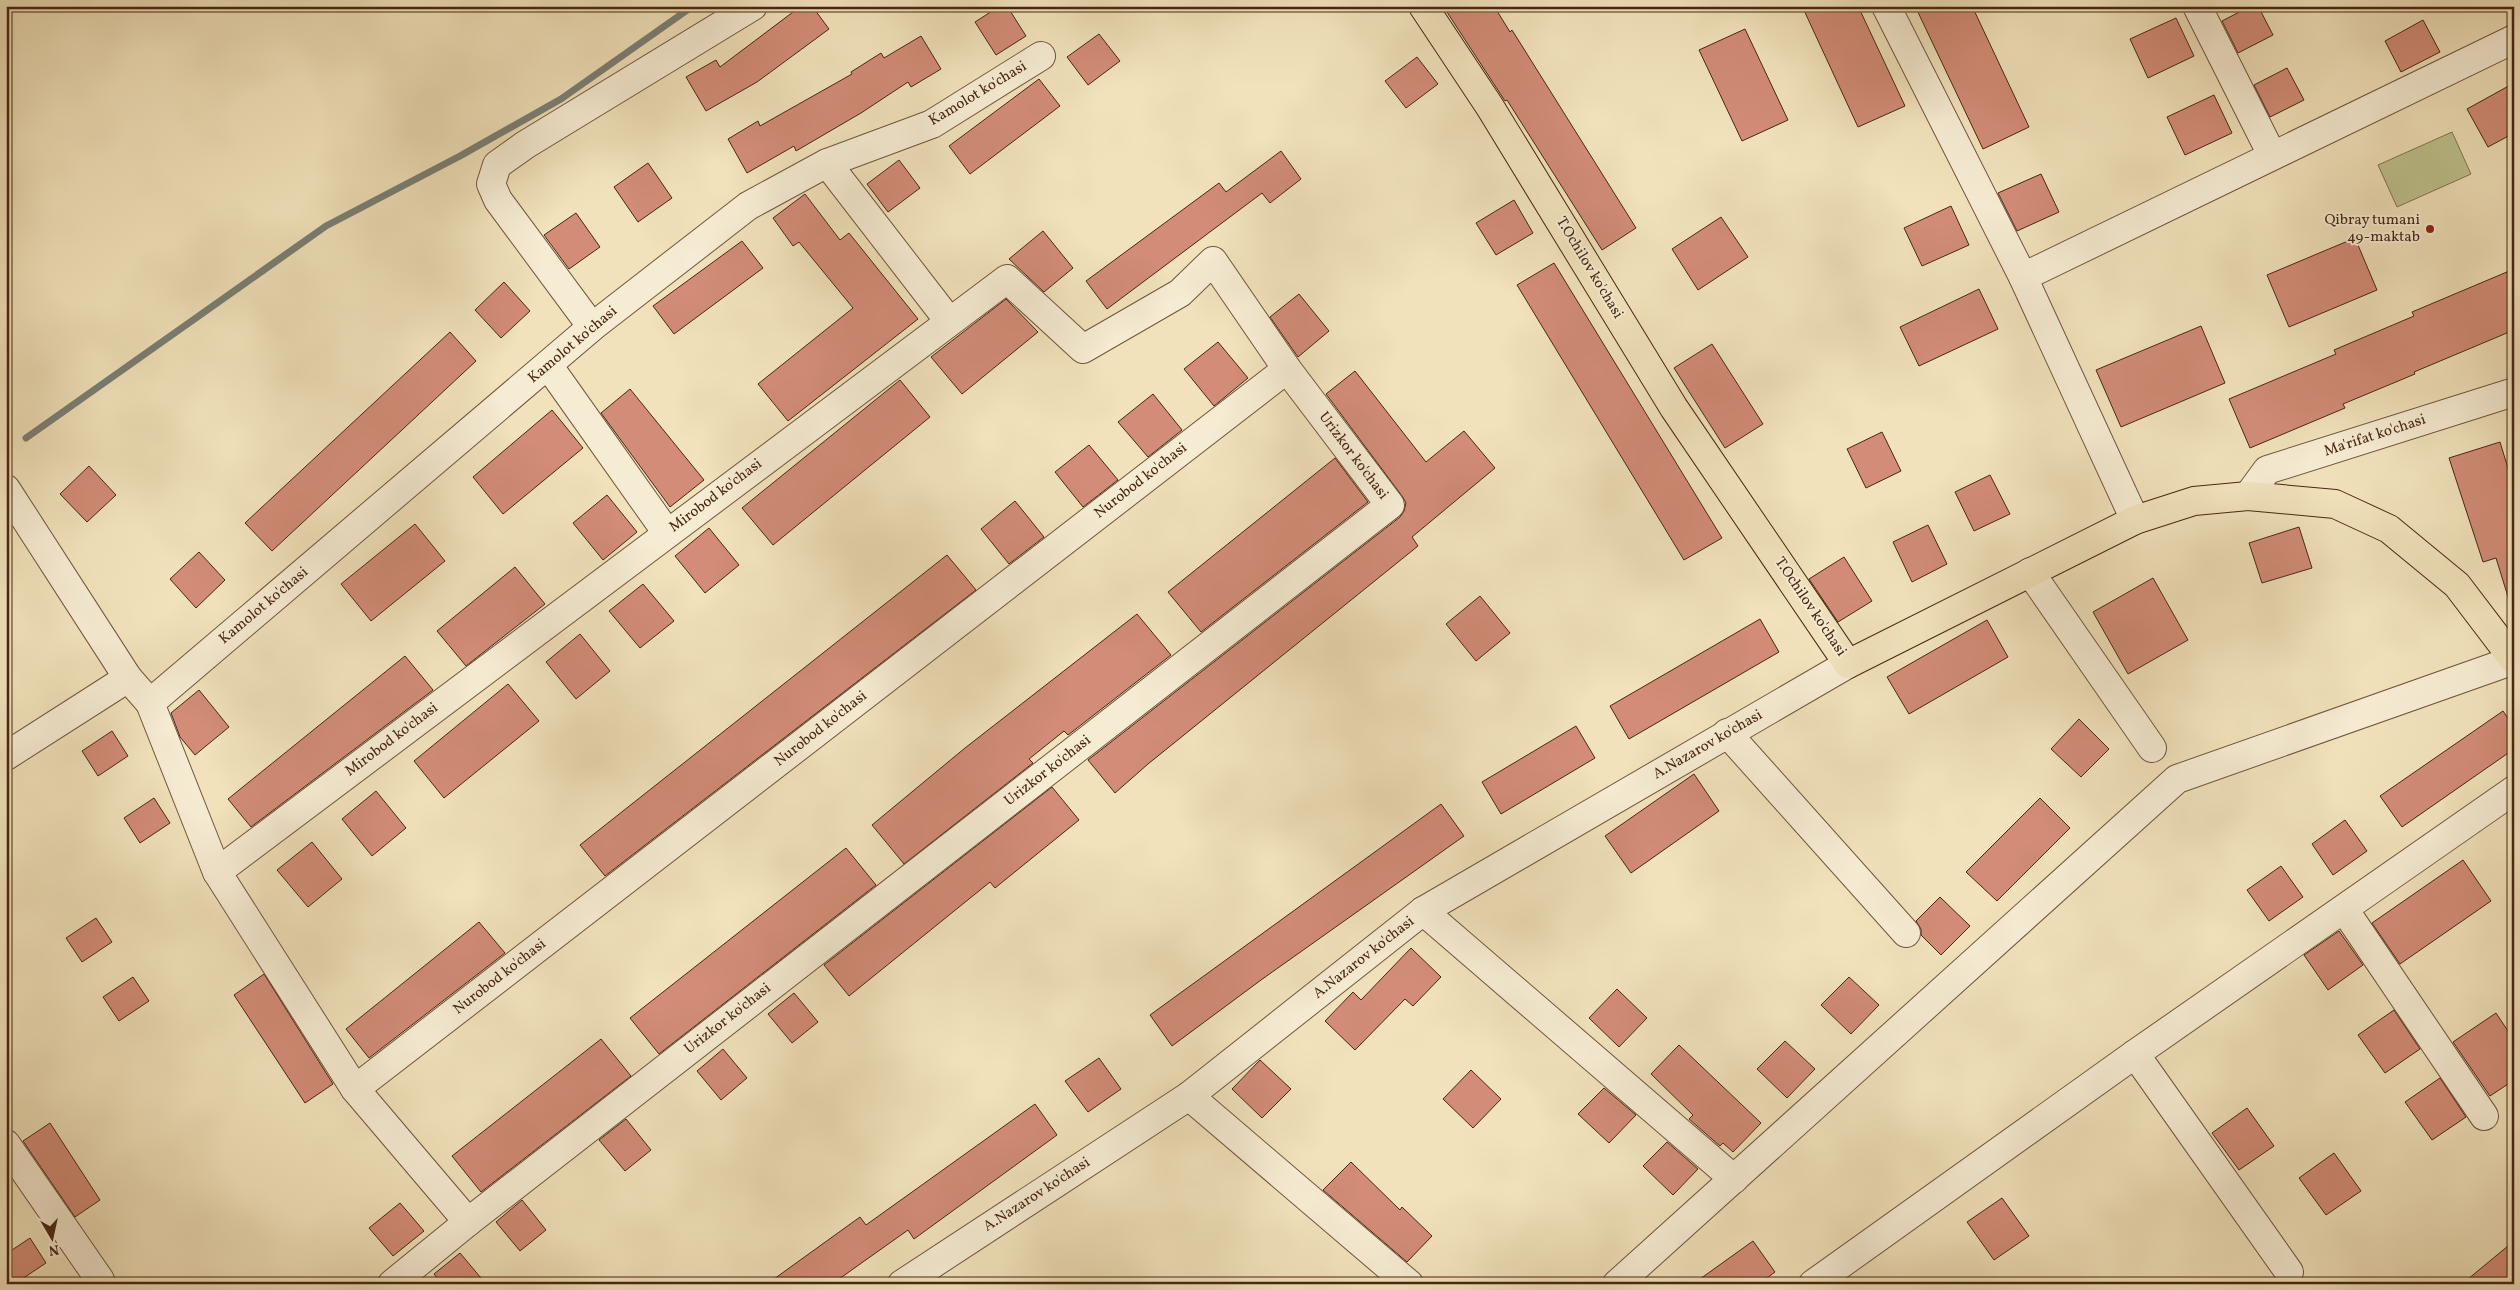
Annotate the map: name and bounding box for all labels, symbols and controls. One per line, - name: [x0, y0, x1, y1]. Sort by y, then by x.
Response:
- street label: Kamolot ko'chasi: [925, 56, 1031, 132]
- place label: Qibray tumani 49-maktab: [2324, 210, 2420, 248]
- street label: T.Ochilov ko'chasi: [1550, 213, 1628, 323]
- marker: Qibray tumani 49-maktab: [2424, 223, 2436, 235]
- street label: Kamolot ko'chasi: [524, 301, 622, 389]
- street label: Urizkor ko'chasi: [1313, 408, 1393, 504]
- street label: Ma'rifat ko'chasi: [2321, 410, 2429, 462]
- street label: Nurobod ko'chasi: [1090, 438, 1192, 524]
- street label: Mirobod ko'chasi: [665, 454, 767, 538]
- street label: T.Ochilov ko'chasi: [1769, 553, 1851, 661]
- street label: Kamolot ko'chasi: [215, 562, 313, 650]
- street label: Nurobod ko'chasi: [770, 686, 872, 772]
- street label: Mirobod ko'chasi: [341, 698, 443, 782]
- street label: A.Nazarov ko'chasi: [1649, 705, 1767, 785]
- street label: Urizkor ko'chasi: [1000, 730, 1096, 812]
- street label: A.Nazarov ko'chasi: [1309, 912, 1419, 1004]
- street label: Nurobod ko'chasi: [449, 934, 551, 1020]
- street label: Urizkor ko'chasi: [680, 978, 776, 1060]
- street label: A.Nazarov ko'chasi: [979, 1153, 1095, 1237]
- north arrow: [28, 1212, 78, 1262]
- text: N: [47, 1239, 60, 1260]

